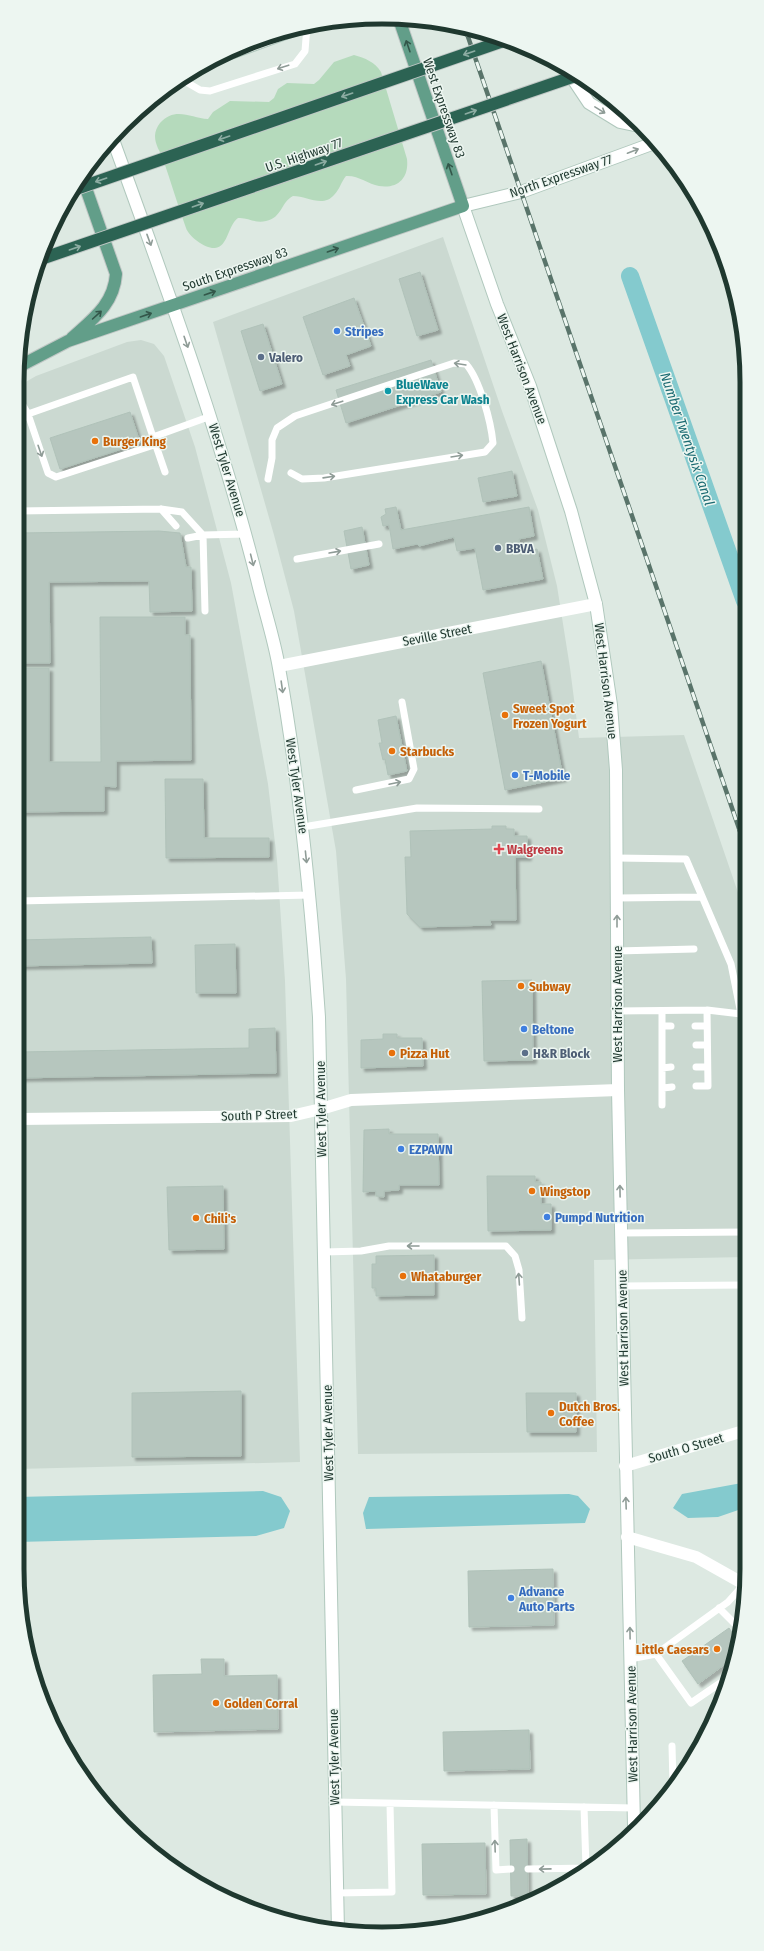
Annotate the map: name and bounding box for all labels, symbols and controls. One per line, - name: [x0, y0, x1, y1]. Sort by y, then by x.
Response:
- one-way arrow: [404, 39, 411, 52]
- one-way arrow: [464, 49, 476, 57]
- street label: West Expressway 83: [420, 56, 468, 160]
- one-way arrow: [278, 64, 290, 72]
- one-way arrow: [340, 92, 353, 99]
- one-way arrow: [594, 106, 605, 114]
- one-way arrow: [464, 108, 477, 115]
- one-way arrow: [218, 134, 230, 142]
- street label: U.S. Highway 77: [263, 135, 345, 175]
- one-way arrow: [627, 146, 639, 154]
- street label: North Expressway 77: [508, 151, 614, 201]
- one-way arrow: [315, 159, 327, 167]
- one-way arrow: [446, 163, 454, 175]
- one-way arrow: [95, 177, 107, 185]
- one-way arrow: [192, 201, 204, 209]
- one-way arrow: [146, 233, 153, 246]
- one-way arrow: [69, 243, 81, 251]
- street label: South Expressway 83: [180, 244, 290, 294]
- one-way arrow: [326, 246, 338, 254]
- one-way arrow: [203, 289, 216, 296]
- one-way arrow: [92, 310, 102, 320]
- one-way arrow: [140, 310, 152, 318]
- street label: West Harrison Avenue: [494, 312, 550, 426]
- place label: Stripes: [345, 324, 384, 339]
- marker: Stripes: [332, 326, 342, 336]
- one-way arrow: [182, 336, 190, 348]
- place label: Valero: [268, 350, 303, 365]
- marker: Valero: [256, 352, 266, 362]
- one-way arrow: [454, 360, 467, 368]
- water label: Number Twentysix Canal: [656, 370, 718, 508]
- place label: BlueWave Express Car Wash: [396, 377, 490, 407]
- marker: BlueWave Express Car Wash: [383, 386, 393, 396]
- one-way arrow: [330, 400, 343, 407]
- street label: West Tyler Avenue: [206, 422, 248, 518]
- place label: Burger King: [103, 434, 167, 449]
- marker: Burger King: [90, 436, 100, 446]
- one-way arrow: [37, 444, 44, 457]
- one-way arrow: [450, 452, 463, 460]
- one-way arrow: [322, 473, 335, 481]
- place label: BBVA: [506, 541, 535, 556]
- marker: BBVA: [493, 543, 503, 553]
- one-way arrow: [328, 548, 341, 556]
- one-way arrow: [249, 553, 257, 566]
- street label: Seville Street: [401, 621, 474, 649]
- street label: West Harrison Avenue: [591, 622, 621, 740]
- one-way arrow: [278, 680, 286, 693]
- place label: Sweet Spot Frozen Yogurt: [513, 701, 587, 731]
- marker: Sweet Spot Frozen Yogurt: [500, 710, 510, 720]
- street label: West Tyler Avenue: [283, 737, 311, 835]
- place label: Starbucks: [400, 744, 454, 759]
- marker: Starbucks: [387, 746, 397, 756]
- place label: T-Mobile: [523, 768, 571, 783]
- marker: T-Mobile: [510, 770, 520, 780]
- one-way arrow: [388, 778, 401, 786]
- place label: Walgreens: [507, 842, 563, 857]
- marker: Walgreens: [494, 844, 504, 854]
- one-way arrow: [303, 850, 310, 863]
- one-way arrow: [613, 915, 621, 928]
- street label: West Harrison Avenue: [610, 946, 625, 1062]
- place label: Subway: [529, 979, 572, 994]
- marker: Subway: [516, 981, 526, 991]
- place label: Beltone: [532, 1022, 575, 1037]
- marker: Beltone: [519, 1024, 529, 1034]
- place label: Pizza Hut: [400, 1046, 450, 1061]
- place label: H&R Block: [533, 1046, 590, 1061]
- marker: Pizza Hut: [387, 1048, 397, 1058]
- marker: H&R Block: [520, 1048, 530, 1058]
- street label: West Tyler Avenue: [313, 1061, 329, 1157]
- street label: South P Street: [221, 1106, 298, 1124]
- place label: EZPAWN: [409, 1142, 453, 1157]
- marker: EZPAWN: [396, 1144, 406, 1154]
- place label: Wingstop: [540, 1184, 591, 1199]
- one-way arrow: [616, 1185, 624, 1198]
- marker: Wingstop: [527, 1186, 537, 1196]
- place label: Pumpd Nutrition: [555, 1210, 644, 1225]
- place label: Chili's: [204, 1211, 237, 1226]
- marker: Pumpd Nutrition: [542, 1212, 552, 1222]
- marker: Chili's: [191, 1213, 201, 1223]
- one-way arrow: [407, 1242, 420, 1250]
- place label: Whataburger: [411, 1269, 481, 1284]
- street label: West Harrison Avenue: [614, 1269, 632, 1387]
- marker: Whataburger: [398, 1271, 408, 1281]
- one-way arrow: [516, 1273, 523, 1286]
- street label: West Tyler Avenue: [320, 1385, 336, 1481]
- place label: Dutch Bros. Coffee: [559, 1399, 620, 1429]
- marker: Dutch Bros. Coffee: [546, 1408, 556, 1418]
- street label: South O Street: [647, 1430, 726, 1466]
- one-way arrow: [623, 1497, 630, 1510]
- place label: Advance Auto Parts: [518, 1584, 575, 1614]
- marker: Advance Auto Parts: [506, 1593, 516, 1603]
- one-way arrow: [626, 1627, 633, 1640]
- place label: Little Caesars: [636, 1642, 709, 1657]
- marker: Little Caesars: [712, 1644, 722, 1654]
- street label: West Harrison Avenue: [623, 1665, 641, 1783]
- place label: Golden Corral: [224, 1696, 298, 1711]
- marker: Golden Corral: [211, 1698, 221, 1708]
- street label: West Tyler Avenue: [326, 1709, 342, 1805]
- one-way arrow: [491, 1840, 499, 1853]
- one-way arrow: [539, 1865, 552, 1873]

